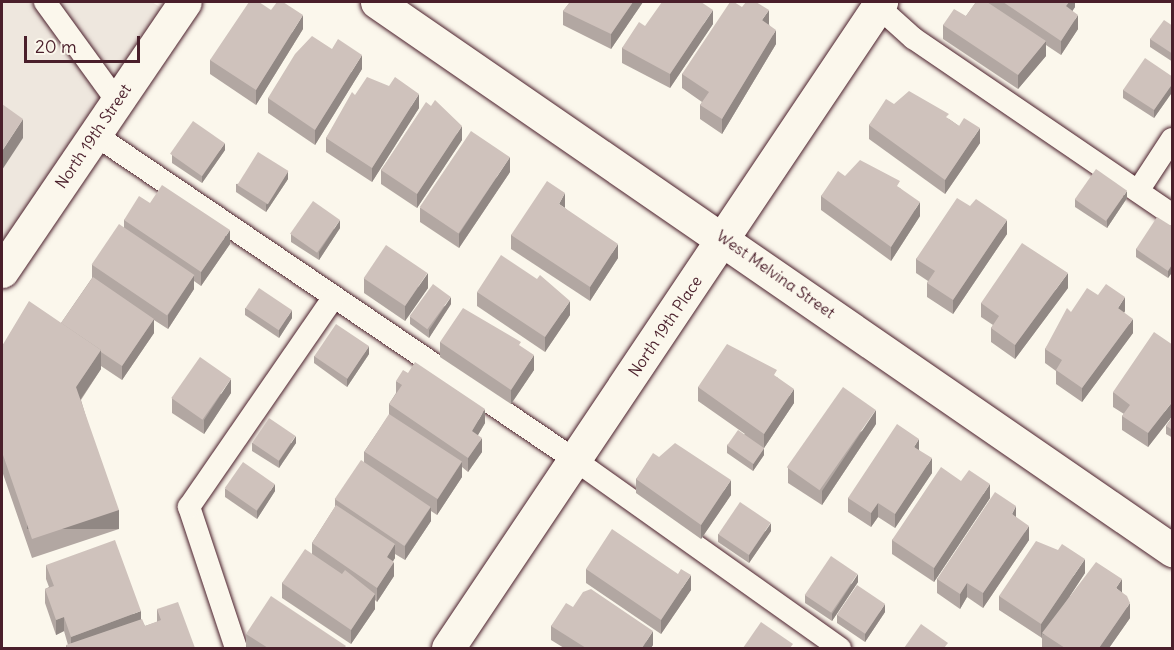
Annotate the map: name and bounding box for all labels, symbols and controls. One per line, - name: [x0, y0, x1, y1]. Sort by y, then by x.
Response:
- scale bar: [27, 24, 142, 62]
- text: 20 m: [35, 35, 77, 58]
- street label: North 19th Street: [51, 80, 135, 192]
- street label: West Melvina Street: [713, 226, 839, 322]
- street label: North 19th Place: [624, 272, 706, 380]

